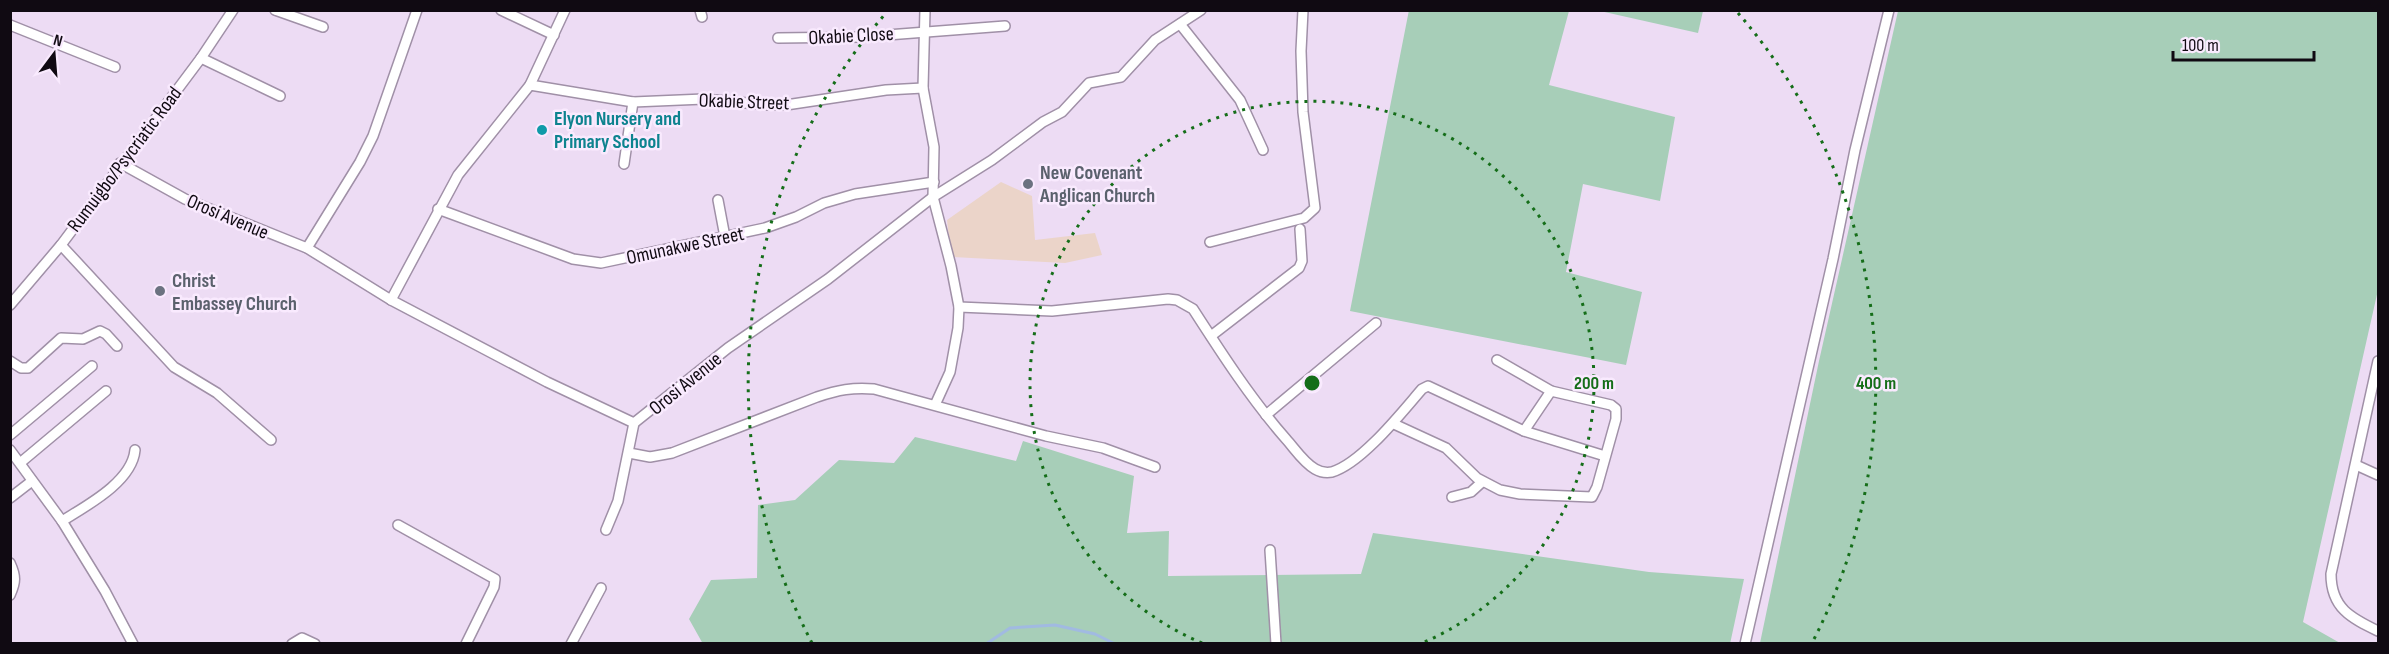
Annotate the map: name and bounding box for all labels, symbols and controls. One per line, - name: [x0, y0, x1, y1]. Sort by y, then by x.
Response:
- street label: Okabie Close: [808, 22, 894, 50]
- north arrow: [24, 24, 84, 84]
- scale bar: [2173, 24, 2314, 62]
- text: N: [51, 31, 64, 51]
- text: 100 m: [2182, 35, 2219, 56]
- street label: Rumuigbo/Psycriatic Road: [62, 82, 187, 237]
- street label: Okabie Street: [698, 88, 790, 116]
- place label: Elyon Nursery and Primary School: [554, 107, 681, 154]
- marker: Elyon Nursery and Primary School: [535, 123, 549, 137]
- place label: New Covenant Anglican Church: [1039, 161, 1155, 208]
- marker: New Covenant Anglican Church: [1021, 177, 1035, 191]
- street label: Orosi Avenue: [183, 189, 272, 245]
- street label: Omunakwe Street: [624, 222, 746, 270]
- place label: Christ Embassey Church: [172, 269, 297, 316]
- marker: Christ Embassey Church: [153, 284, 167, 298]
- street label: Orosi Avenue: [644, 347, 727, 420]
- centre of rings: [1302, 373, 1322, 393]
- text: 200 m: [1574, 373, 1614, 394]
- text: 400 m: [1856, 373, 1896, 394]

